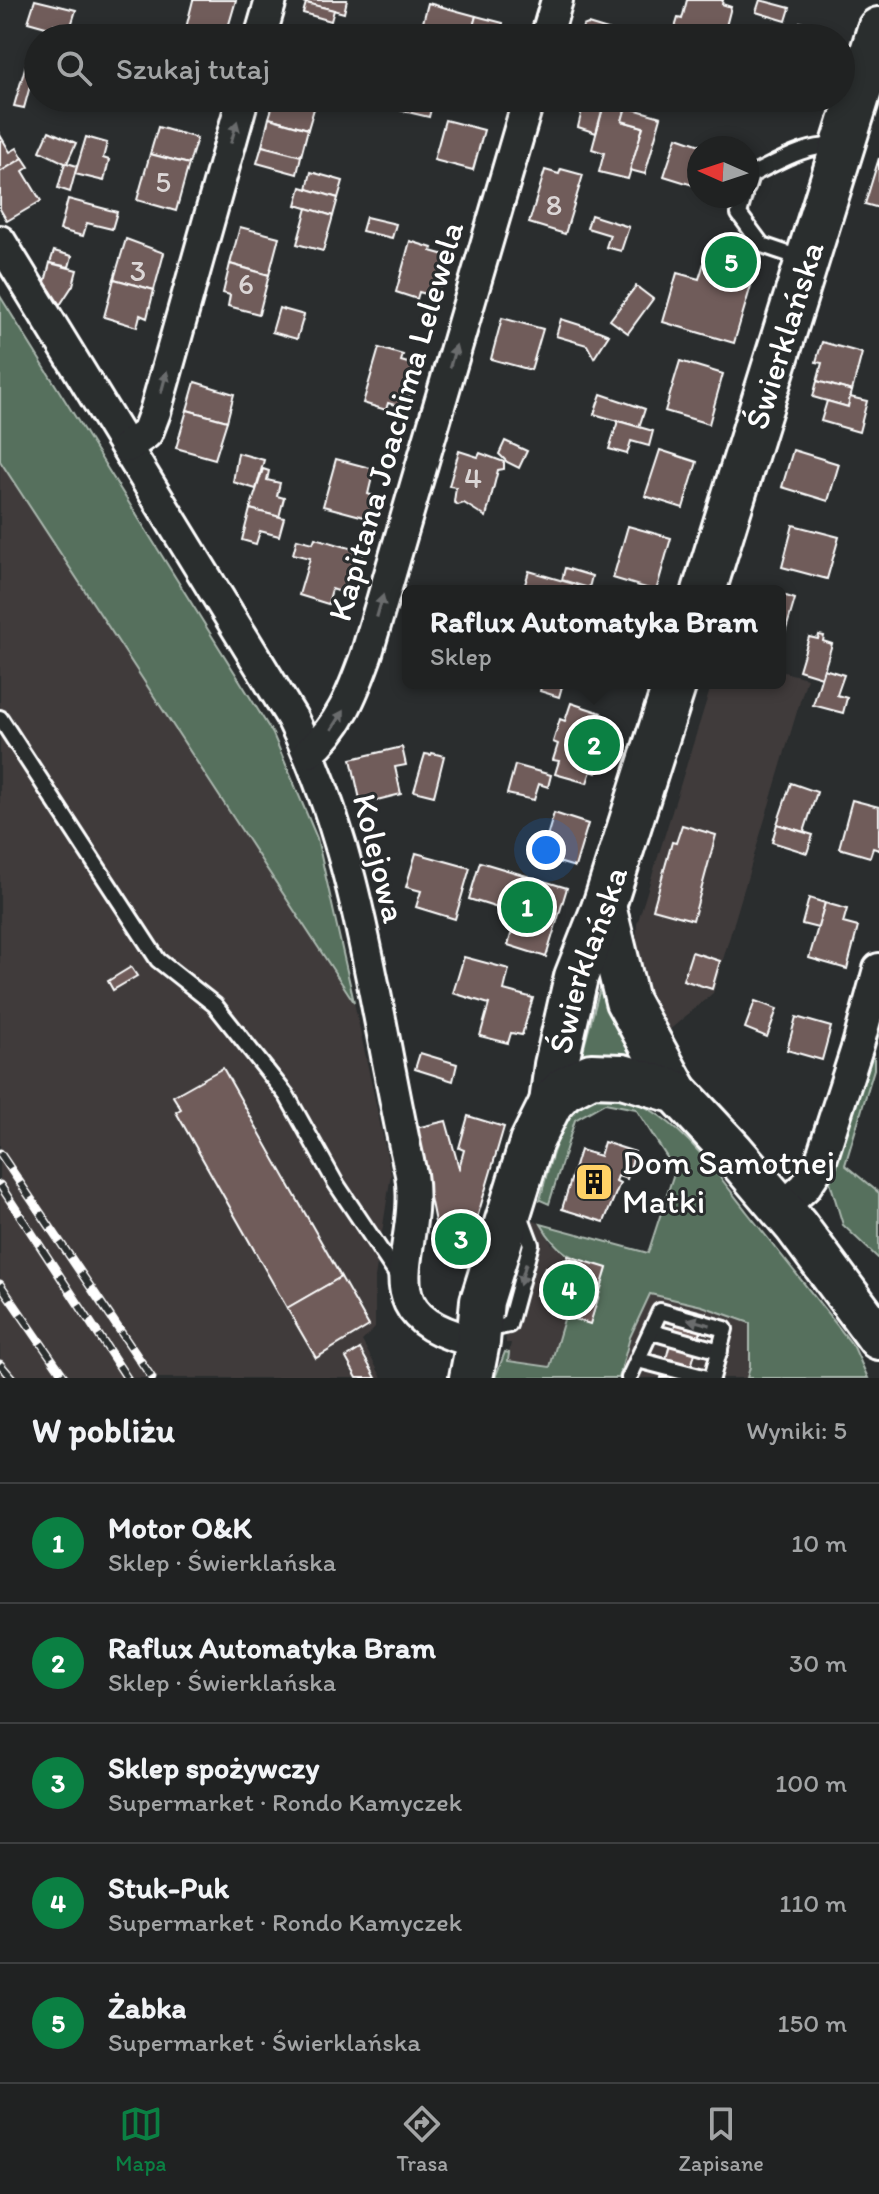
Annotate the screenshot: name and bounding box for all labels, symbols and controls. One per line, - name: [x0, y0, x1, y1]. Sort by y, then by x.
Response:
- search box: [24, 24, 855, 112]
- icon: search: [52, 46, 96, 90]
- text: Szukaj tutaj: [116, 50, 270, 87]
- one-way arrow: [228, 119, 241, 143]
- north arrow: [687, 136, 759, 208]
- house number: 5: [155, 163, 171, 200]
- house number: 8: [546, 186, 562, 223]
- street label: Kapitana Joachima Lelewela: [319, 216, 472, 626]
- pin: 5: [705, 232, 757, 292]
- street label: Świerklańska: [736, 236, 833, 434]
- house number: 3: [130, 252, 146, 289]
- house number: 6: [238, 265, 254, 302]
- one-way arrow: [447, 344, 460, 368]
- one-way arrow: [158, 370, 170, 395]
- house number: 4: [464, 459, 482, 496]
- popup: [402, 585, 786, 689]
- one-way arrow: [374, 594, 387, 618]
- text: Raflux Automatyka Bram: [430, 603, 758, 640]
- text: Sklep: [430, 640, 492, 672]
- one-way arrow: [330, 709, 344, 731]
- pin: 2: [568, 715, 620, 775]
- street label: Kolejowa: [344, 789, 415, 927]
- your location: [526, 830, 566, 870]
- street label: Świerklańska: [539, 861, 636, 1058]
- pin: 1: [501, 877, 553, 937]
- place label: Dom Samotnej Matki: [622, 1142, 835, 1222]
- building icon: Dom Samotnej Matki: [573, 1161, 615, 1203]
- pin: 3: [435, 1209, 487, 1269]
- pin: 4: [543, 1260, 595, 1320]
- one-way arrow: [516, 1263, 529, 1287]
- one-way arrow: [686, 1315, 710, 1328]
- text: W pobliżu: [32, 1410, 175, 1451]
- text: Wyniki: 5: [746, 1414, 847, 1446]
- text: Motor O&K: [108, 1509, 252, 1546]
- text: 1: [52, 1527, 64, 1559]
- text: 10 m: [791, 1527, 847, 1559]
- text: Sklep · Świerklańska: [108, 1546, 336, 1578]
- text: Raflux Automatyka Bram: [108, 1629, 436, 1666]
- text: 2: [51, 1647, 65, 1679]
- text: 30 m: [789, 1647, 847, 1679]
- text: Sklep · Świerklańska: [108, 1666, 336, 1698]
- text: Sklep spożywczy: [108, 1749, 319, 1786]
- text: 3: [51, 1767, 65, 1799]
- text: 100 m: [775, 1767, 847, 1799]
- text: Supermarket · Rondo Kamyczek: [108, 1786, 462, 1818]
- text: Stuk-Puk: [108, 1869, 229, 1906]
- text: 4: [50, 1887, 66, 1919]
- text: 110 m: [779, 1887, 847, 1919]
- text: Supermarket · Rondo Kamyczek: [108, 1906, 462, 1938]
- text: Żabka: [108, 1989, 186, 2026]
- text: 5: [51, 2007, 65, 2039]
- text: 150 m: [778, 2007, 847, 2039]
- text: Supermarket · Świerklańska: [108, 2026, 421, 2058]
- tab: Mapa: [115, 2102, 166, 2177]
- tab: Trasa: [397, 2102, 448, 2177]
- tab: Zapisane: [678, 2102, 764, 2177]

